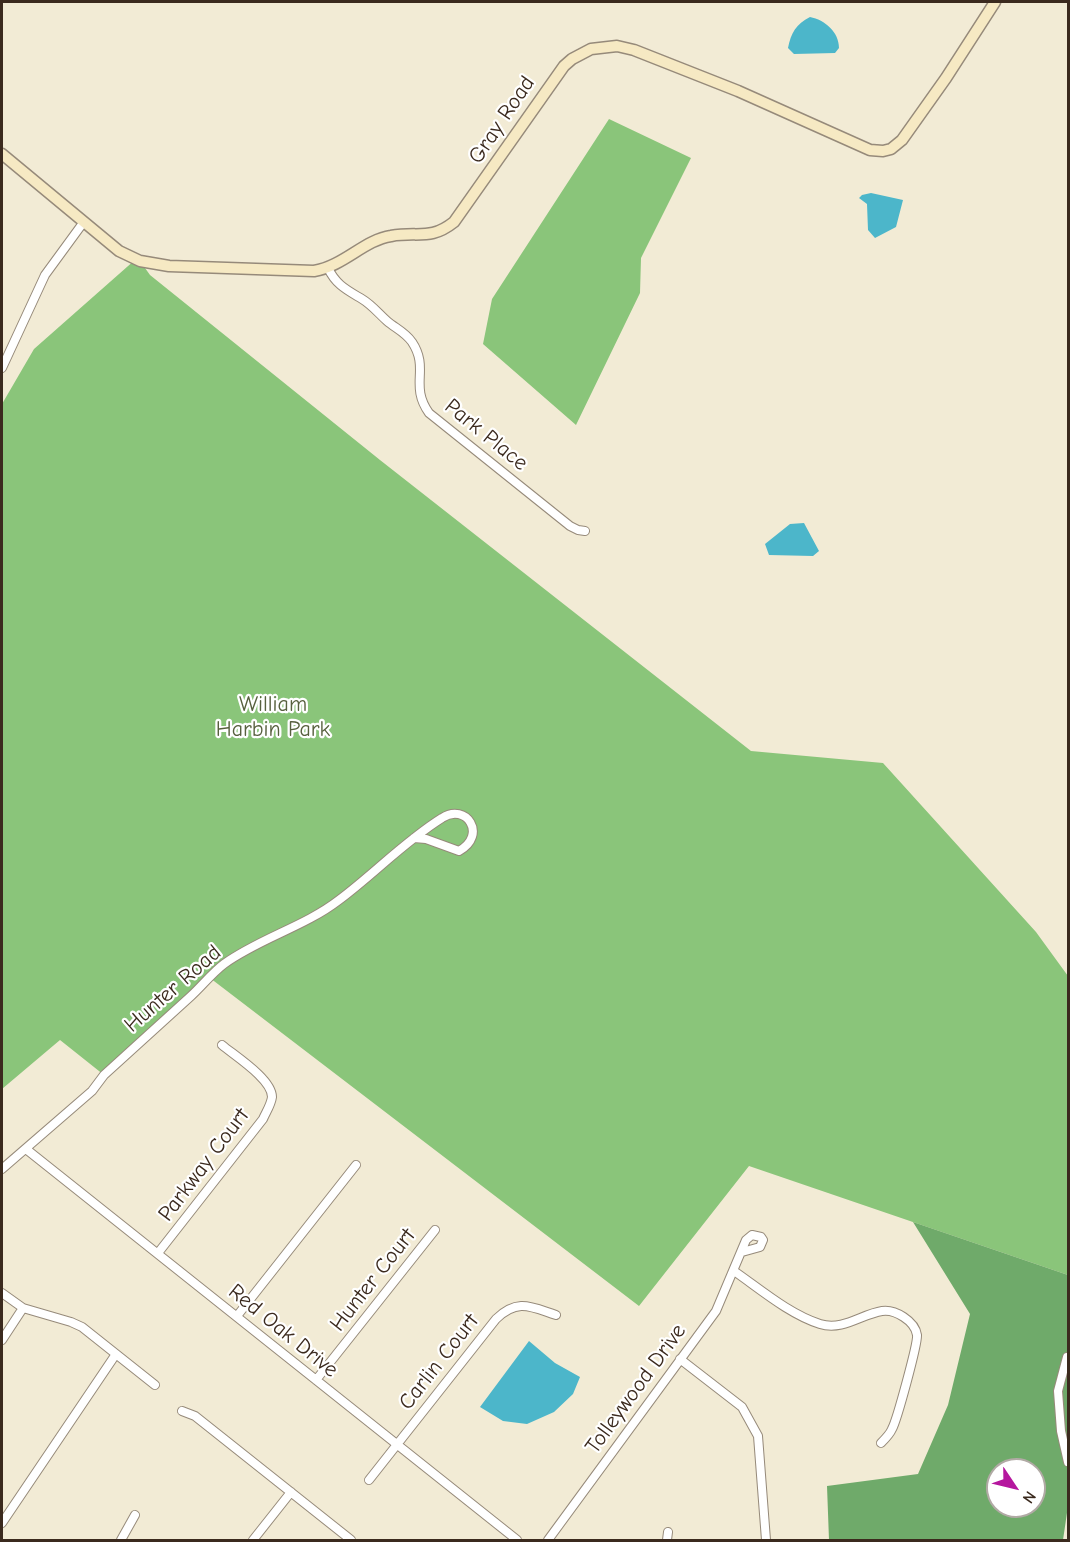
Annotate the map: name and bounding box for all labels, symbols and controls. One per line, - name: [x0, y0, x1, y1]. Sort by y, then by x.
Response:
- street label: Gray Road: [463, 71, 541, 169]
- street label: Park Place: [439, 393, 533, 477]
- park label: William Harbin Park: [216, 692, 330, 744]
- street label: Hunter Road: [119, 940, 227, 1038]
- street label: Parkway Court: [153, 1103, 255, 1227]
- street label: Hunter Court: [325, 1223, 421, 1337]
- street label: Red Oak Drive: [223, 1279, 343, 1383]
- street label: Carlin Court: [393, 1309, 485, 1415]
- street label: Tolleywood Drive: [580, 1319, 692, 1459]
- north arrow: [986, 1458, 1046, 1518]
- text: N: [1019, 1488, 1039, 1507]

